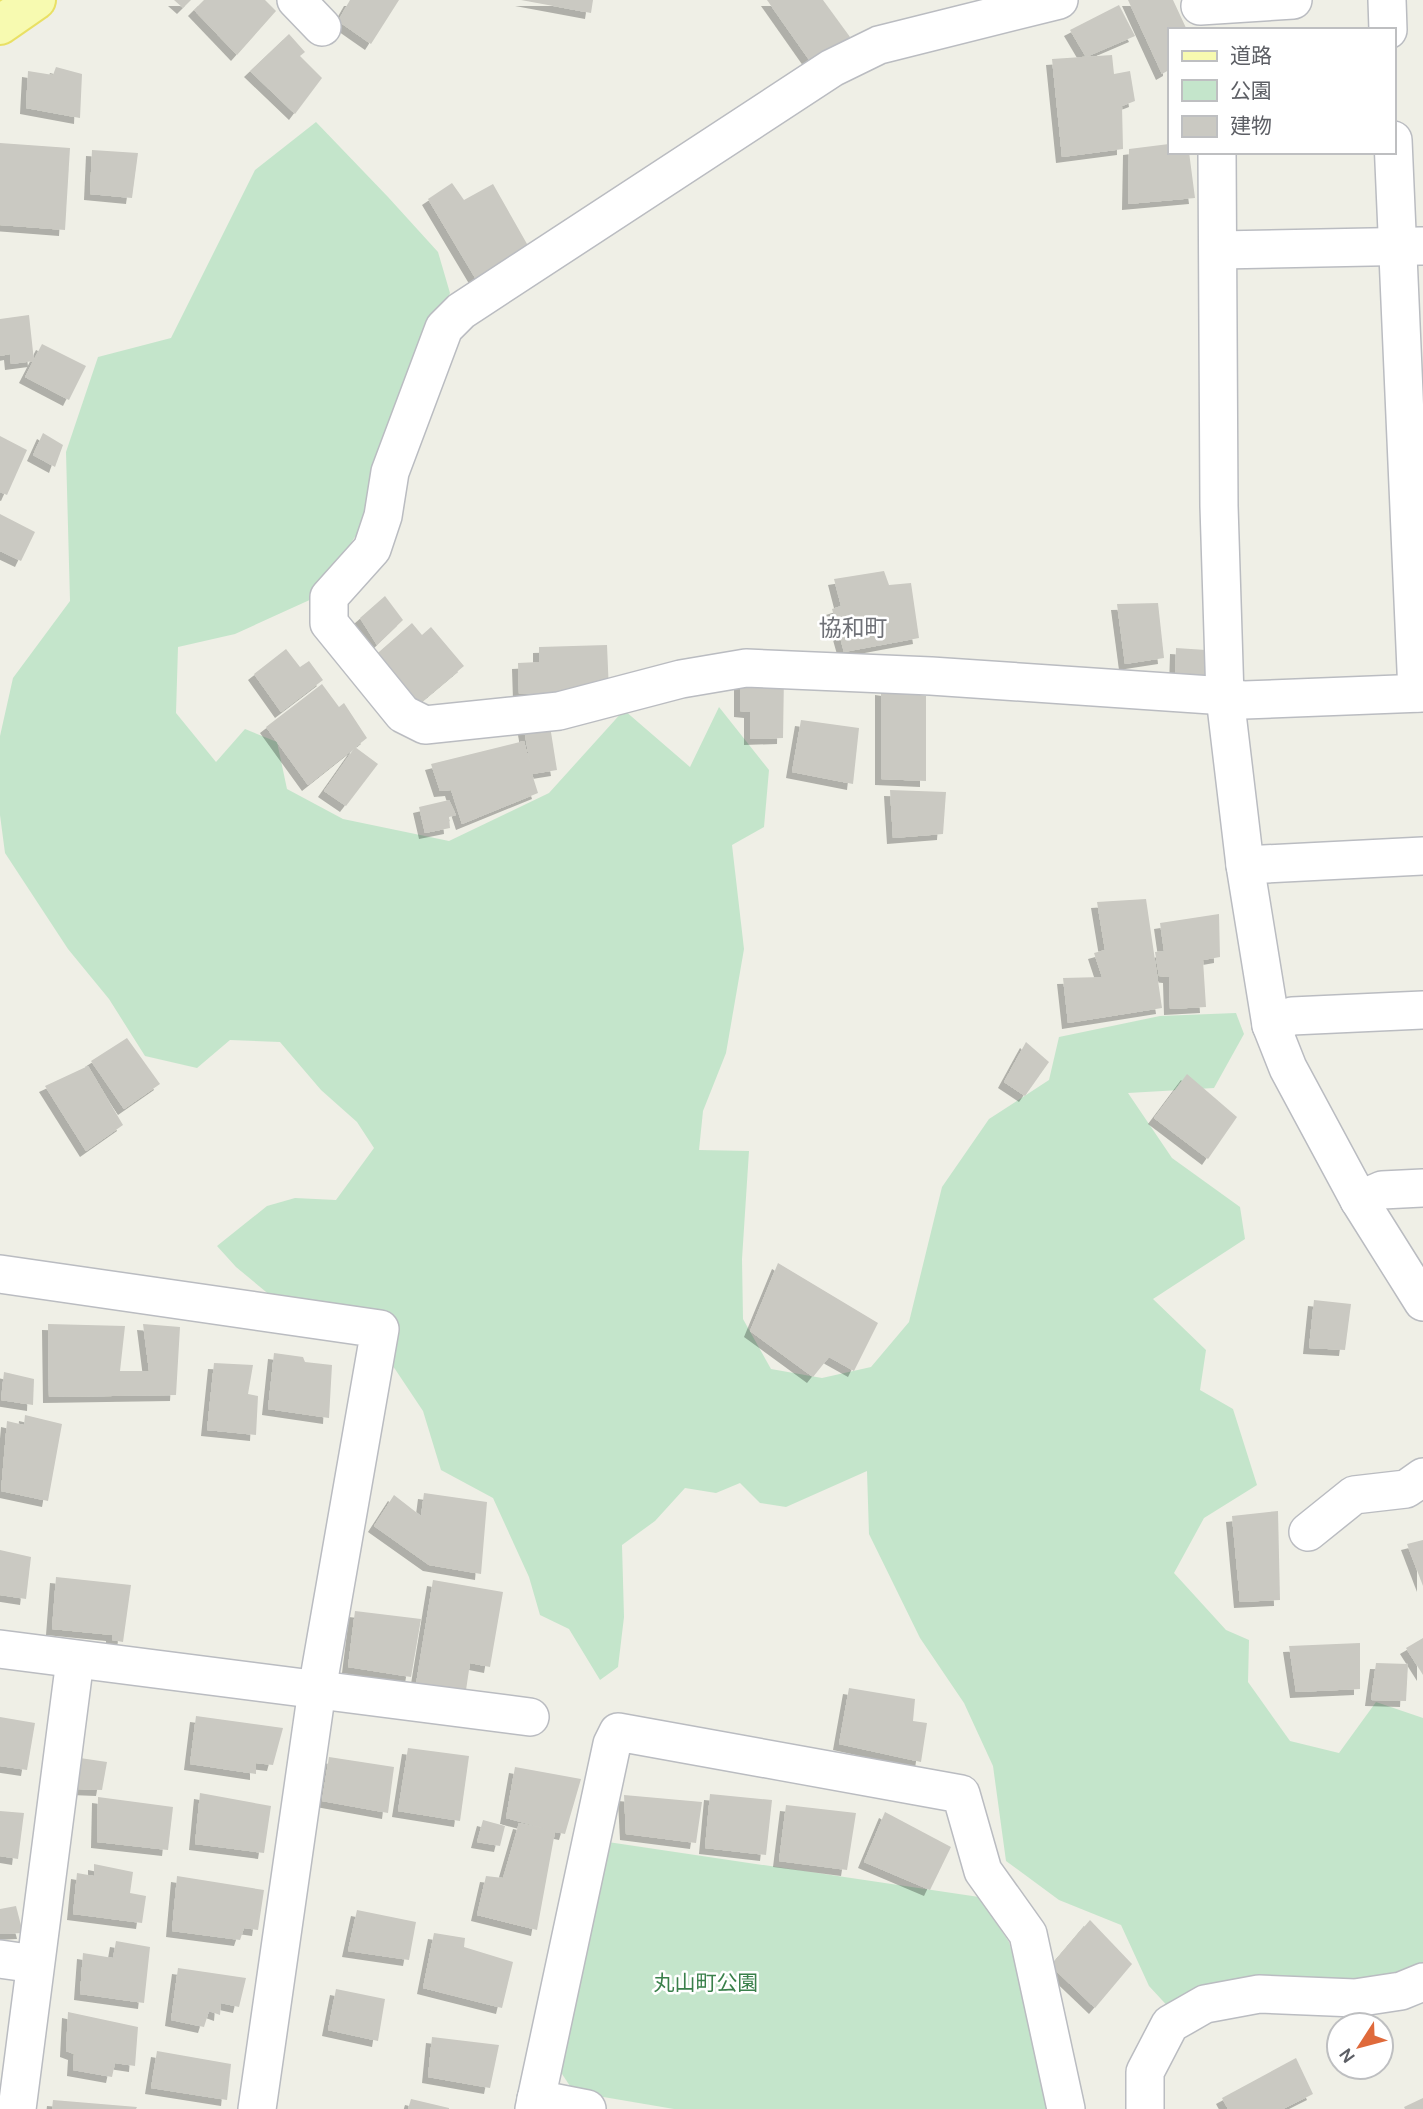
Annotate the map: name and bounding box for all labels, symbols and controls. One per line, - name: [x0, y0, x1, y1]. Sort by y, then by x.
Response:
- legend: [1168, 28, 1395, 154]
- text: 道路: [1230, 44, 1272, 68]
- text: 公園: [1230, 79, 1272, 103]
- text: 建物: [1230, 114, 1272, 138]
- district label: 協和町: [819, 615, 888, 642]
- park label: 丸山町公園: [654, 1971, 759, 1995]
- north arrow: [1325, 2011, 1395, 2081]
- text: N: [1334, 2043, 1360, 2067]

